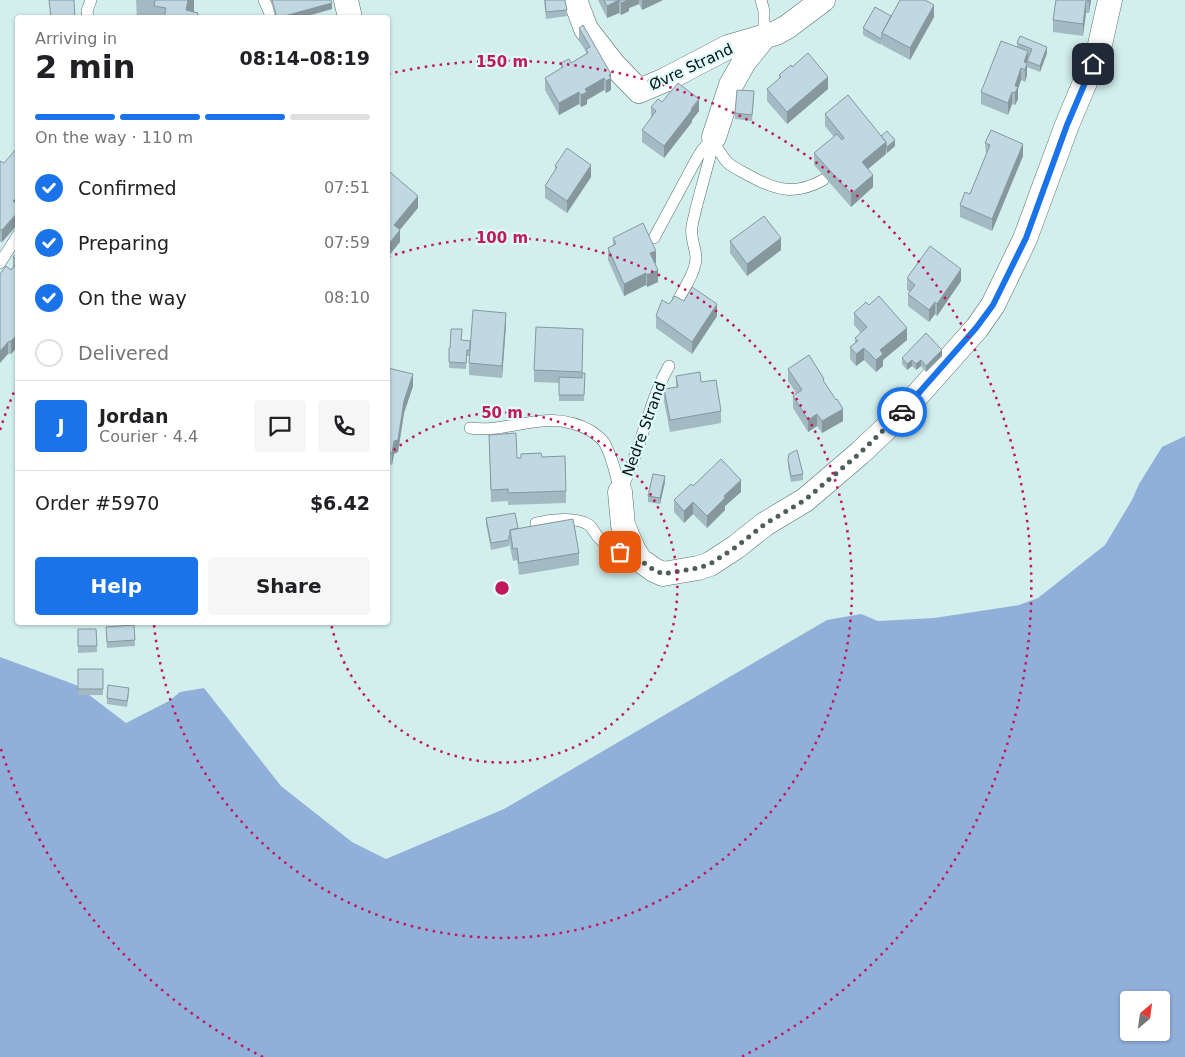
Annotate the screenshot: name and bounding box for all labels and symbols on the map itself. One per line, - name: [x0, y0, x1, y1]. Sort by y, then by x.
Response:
- street label: Øvre Strand: [646, 40, 736, 94]
- pin: [1072, 43, 1114, 85]
- text: 150 m: [476, 53, 528, 71]
- text: 100 m: [476, 229, 528, 247]
- street label: Nedre Strand: [619, 379, 669, 479]
- courier: [877, 387, 927, 437]
- text: 50 m: [481, 404, 523, 422]
- pin: [599, 531, 641, 573]
- centre of rings: [493, 579, 511, 597]
- north arrow: [1120, 991, 1170, 1041]

